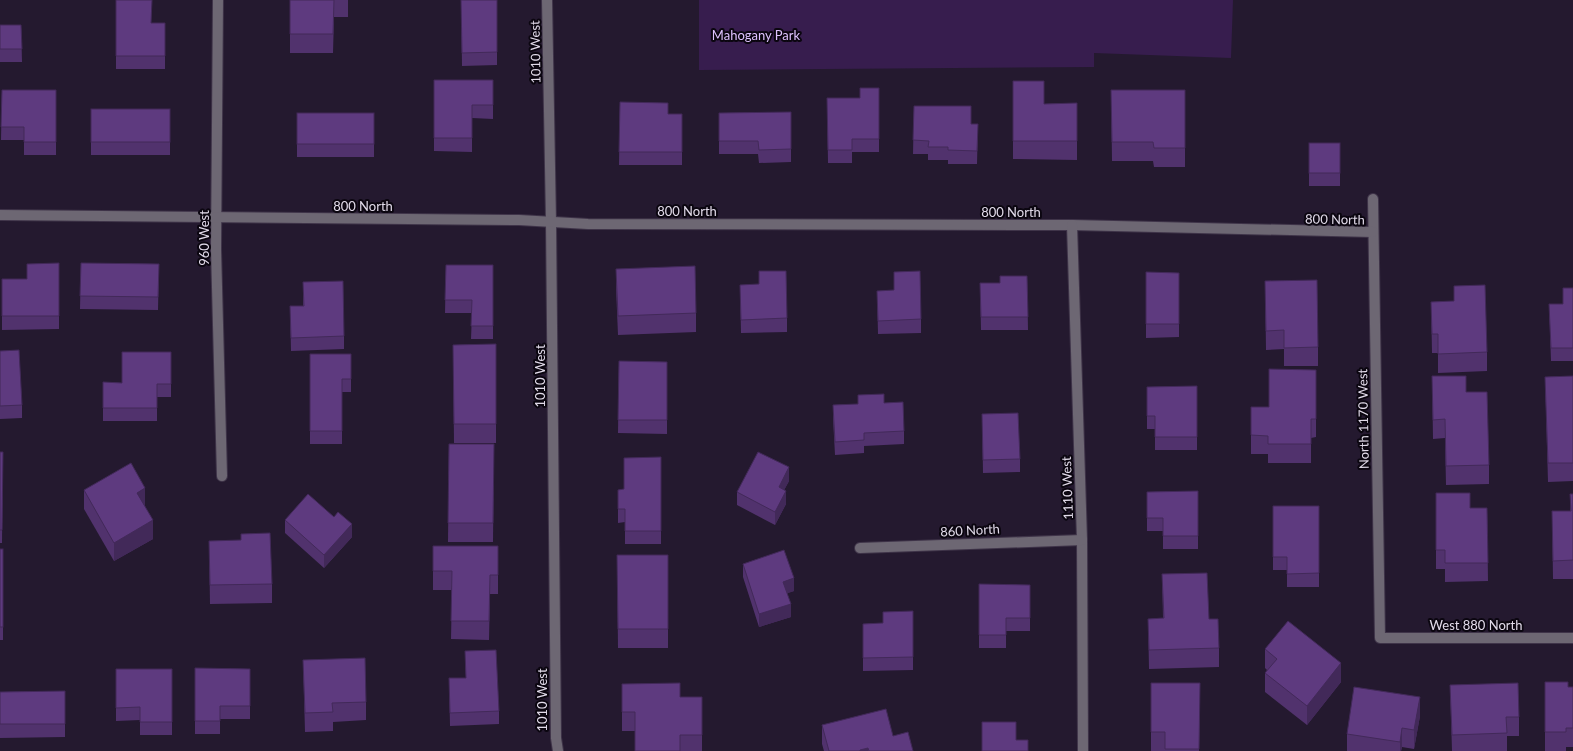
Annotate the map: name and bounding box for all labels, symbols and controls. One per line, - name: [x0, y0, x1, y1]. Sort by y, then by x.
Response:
- street label: 1010 West: [526, 20, 544, 84]
- park label: Mahogany Park: [712, 27, 801, 43]
- street label: 800 North: [333, 198, 393, 214]
- street label: 800 North: [657, 203, 717, 219]
- street label: 800 North: [981, 204, 1041, 220]
- street label: 960 West: [196, 210, 212, 266]
- street label: 800 North: [1305, 210, 1365, 228]
- street label: 1010 West: [532, 344, 548, 408]
- street label: North 1170 West: [1354, 368, 1372, 469]
- street label: 1110 West: [1058, 456, 1076, 520]
- street label: 860 North: [940, 520, 1000, 540]
- street label: West 880 North: [1430, 617, 1522, 633]
- street label: 1010 West: [534, 668, 550, 732]

